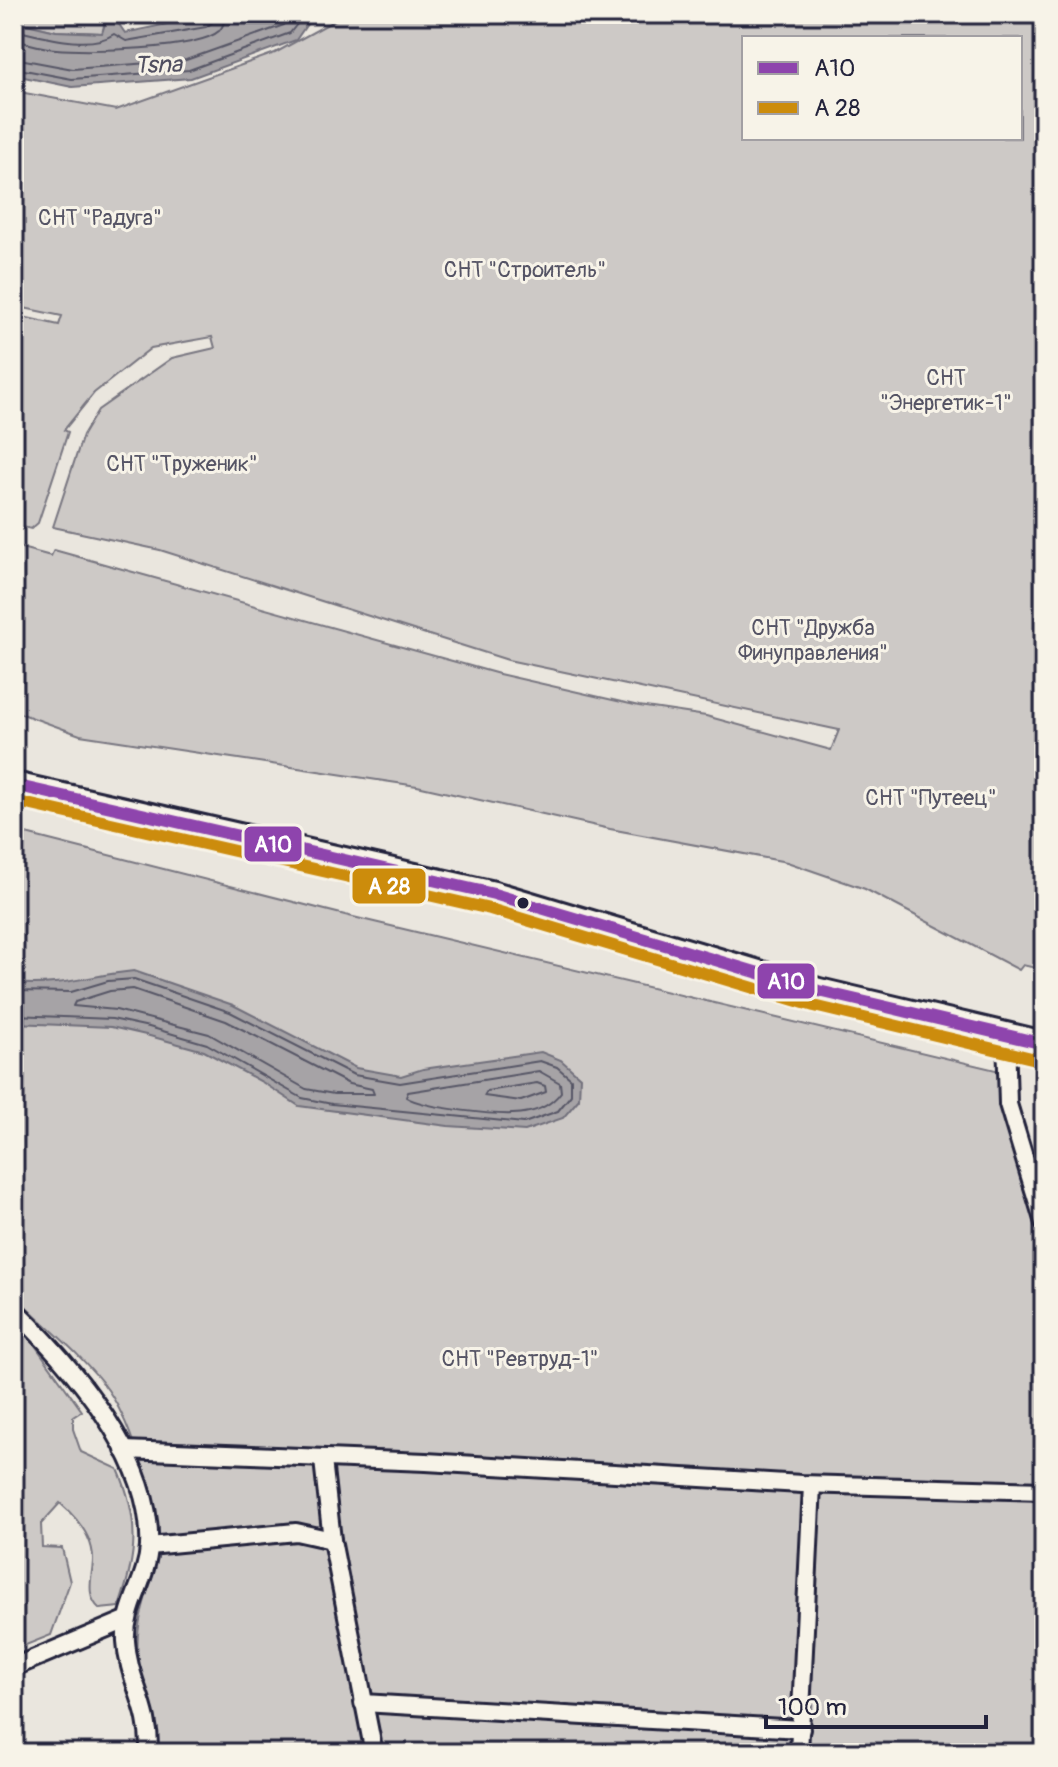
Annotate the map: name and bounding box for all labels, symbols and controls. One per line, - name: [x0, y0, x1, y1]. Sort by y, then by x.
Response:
- legend: [742, 36, 1022, 140]
- water label: Tsna: [134, 50, 184, 80]
- text: А10: [814, 54, 855, 83]
- text: А 28: [814, 94, 860, 123]
- park label: СНТ "Радуга": [38, 204, 162, 232]
- park label: СНТ "Строитель": [444, 256, 606, 284]
- park label: СНТ "Энергетик-1": [880, 364, 1012, 417]
- park label: СНТ "Труженик": [106, 450, 258, 478]
- park label: СНТ "Дружба Финуправления": [738, 614, 888, 667]
- park label: СНТ "Путеец": [865, 784, 997, 812]
- line badge: А10: [243, 825, 303, 863]
- text: А10: [254, 831, 292, 859]
- line badge: А 28: [351, 867, 427, 905]
- text: А 28: [368, 873, 410, 901]
- unlabelled marker: [515, 895, 531, 911]
- line badge: А10: [756, 962, 816, 1000]
- text: А10: [767, 968, 805, 996]
- park label: СНТ "Ревтруд-1": [442, 1345, 598, 1373]
- scale bar: [766, 1679, 986, 1729]
- text: 100 m: [778, 1693, 847, 1722]

